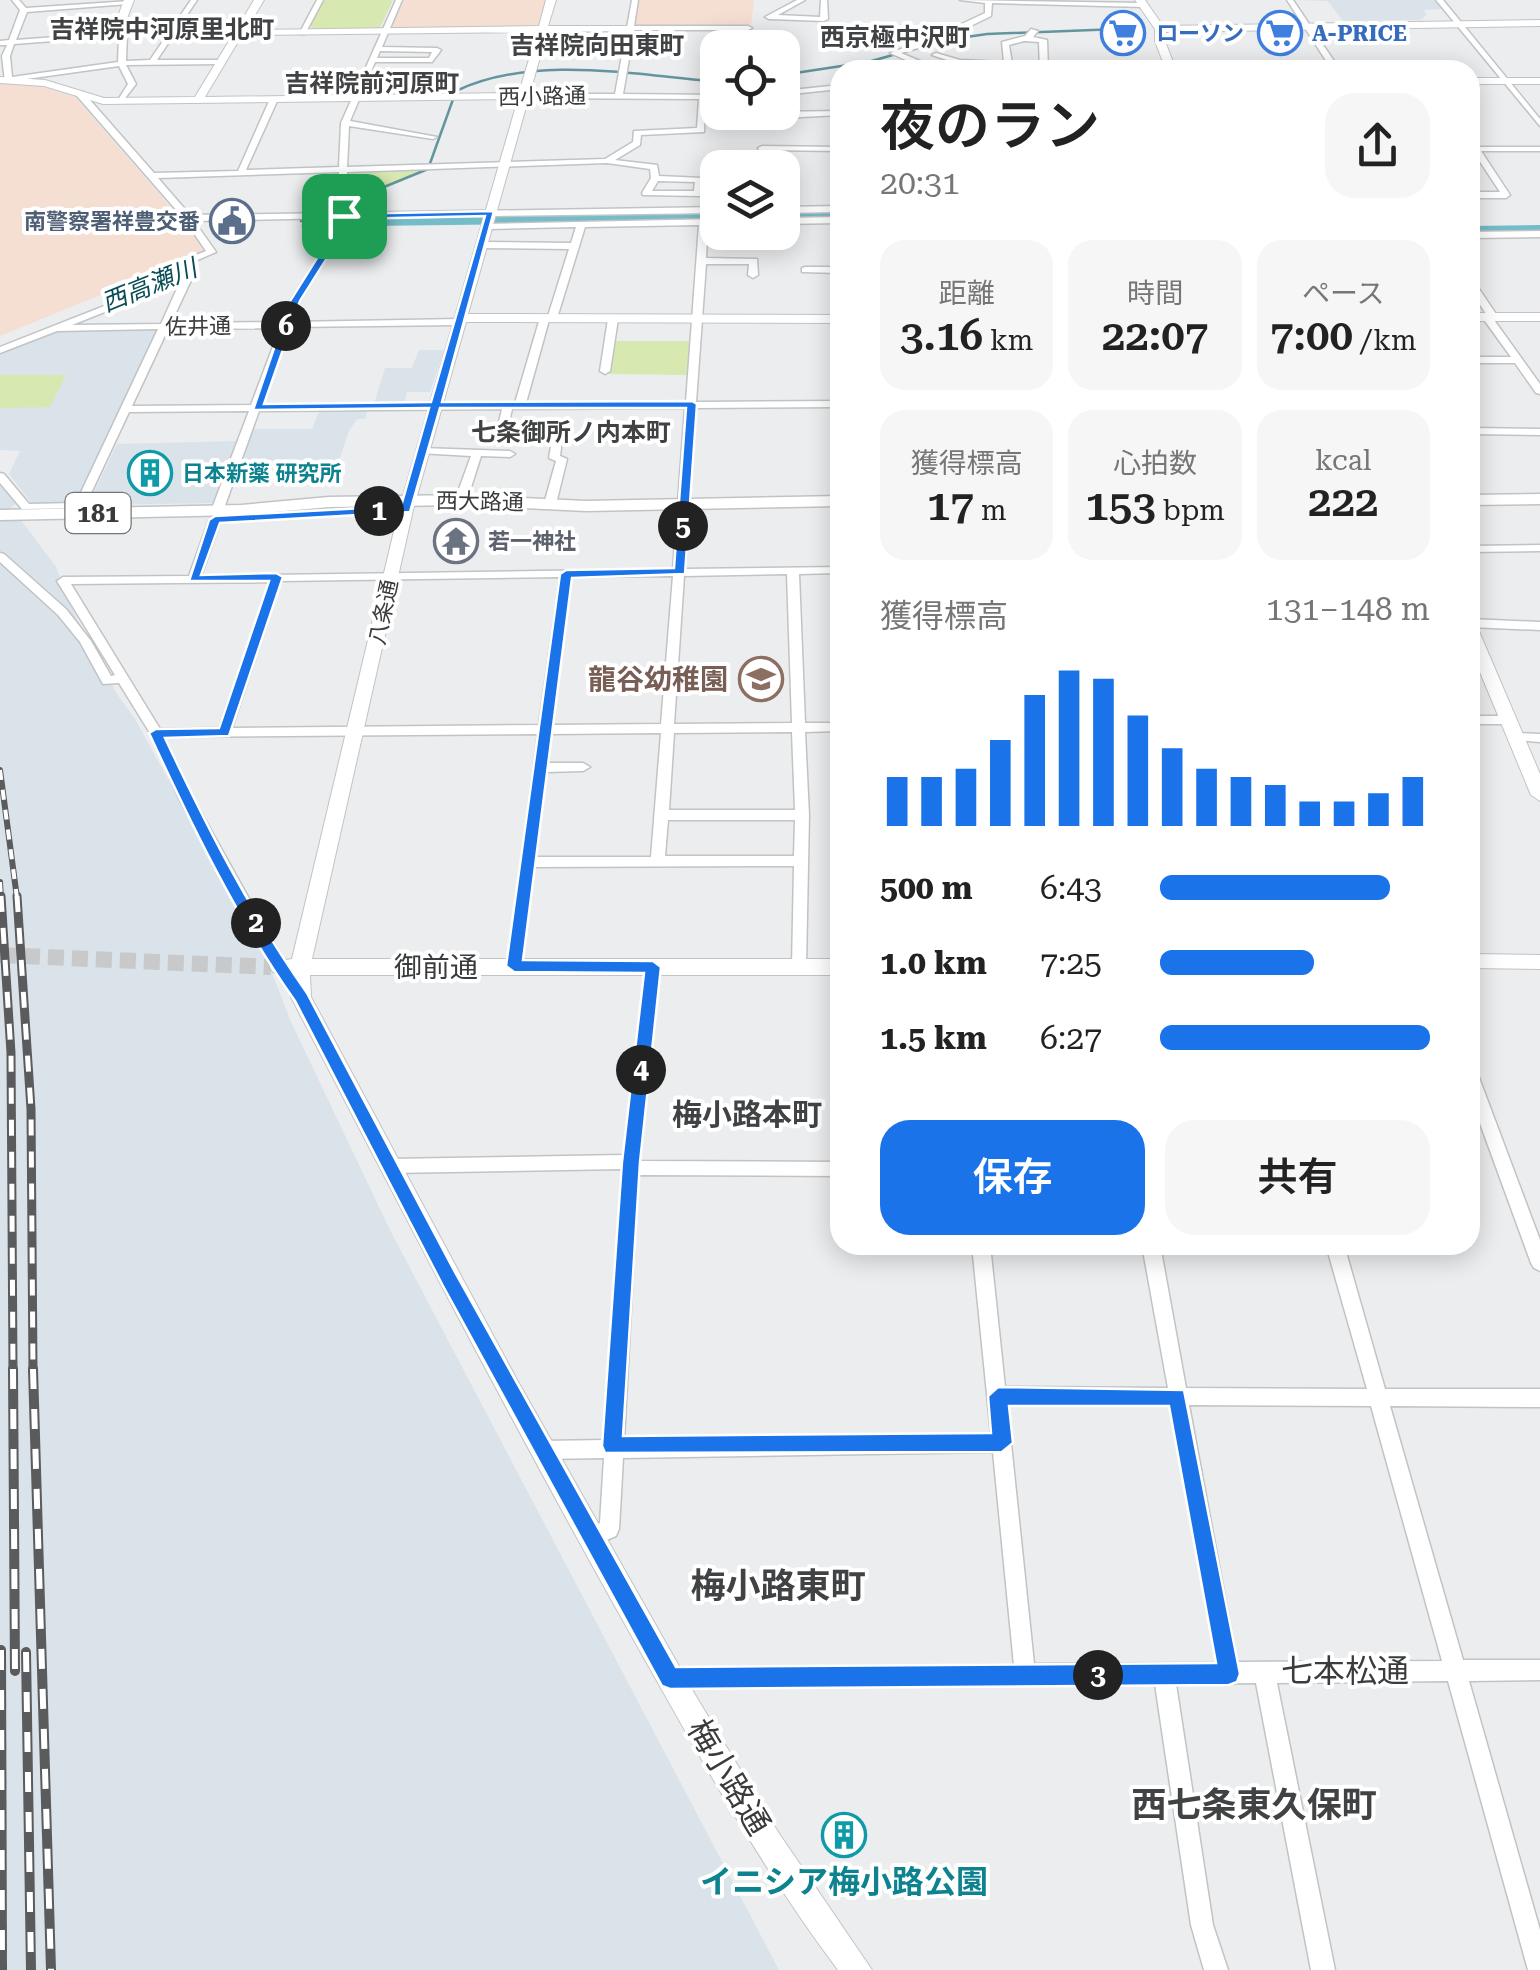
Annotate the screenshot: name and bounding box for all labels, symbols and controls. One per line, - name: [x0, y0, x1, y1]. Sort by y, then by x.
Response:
- supermarket icon: ローソン: [1100, 10, 1146, 56]
- supermarket icon: A-PRICE: [1257, 10, 1303, 56]
- district label: 吉祥院中河原里北町: [49, 15, 275, 44]
- place label: ローソン: [1156, 21, 1244, 46]
- place label: A-PRICE: [1312, 21, 1407, 46]
- district label: 西京極中沢町: [820, 23, 970, 52]
- map controls: [700, 30, 800, 250]
- button: locate: [700, 30, 800, 130]
- district label: 吉祥院向田東町: [509, 31, 685, 60]
- district label: 吉祥院前河原町: [284, 69, 460, 98]
- street label: 西小路通: [498, 83, 586, 110]
- button: share: [1325, 93, 1430, 198]
- text: 夜のラン: [880, 94, 1100, 158]
- button: layers: [700, 150, 800, 250]
- text: 20:31: [880, 164, 960, 202]
- pin: [302, 174, 387, 259]
- icon: arrive: [317, 189, 372, 244]
- public building icon: 南警察署祥豊交番: [209, 198, 255, 244]
- place label: 南警察署祥豊交番: [24, 209, 200, 234]
- water label: 西高瀬川: [97, 252, 204, 318]
- text: 距離: [939, 277, 995, 310]
- text: 時間: [1127, 277, 1183, 310]
- text: ペース: [1302, 277, 1385, 310]
- pin: 6: [261, 301, 311, 351]
- text: 6: [278, 309, 294, 342]
- text: 3.16: [900, 311, 983, 360]
- text: 22:07: [1102, 311, 1208, 360]
- text: 7:00: [1270, 311, 1353, 360]
- street label: 佐井通: [165, 313, 231, 340]
- text: km: [983, 324, 1033, 357]
- text: /km: [1353, 324, 1417, 357]
- district label: 七条御所ノ内本町: [471, 418, 671, 447]
- text: kcal: [1315, 444, 1372, 477]
- text: 獲得標高: [911, 447, 1023, 480]
- text: 心拍数: [1113, 447, 1197, 480]
- building icon: 日本新薬 研究所: [127, 450, 173, 496]
- place label: 日本新薬 研究所: [182, 461, 342, 486]
- text: 222: [1308, 477, 1379, 526]
- text: 17: [927, 481, 974, 530]
- text: 153: [1085, 481, 1156, 530]
- pin: 1: [354, 486, 404, 536]
- street label: 西大路通: [436, 488, 524, 515]
- road number: 181: [66, 493, 130, 533]
- text: 1: [371, 494, 387, 527]
- text: m: [974, 494, 1007, 527]
- text: bpm: [1156, 494, 1225, 527]
- pin: 5: [658, 501, 708, 551]
- text: 5: [675, 509, 691, 542]
- temple icon: 若一神社: [433, 518, 479, 564]
- place label: 若一神社: [488, 529, 576, 554]
- street label: 八条通: [364, 577, 403, 647]
- text: 131–148 m: [1266, 590, 1430, 628]
- text: 獲得標高: [880, 597, 1008, 635]
- school or university icon: 龍谷幼稚園: [738, 656, 784, 702]
- place label: 龍谷幼稚園: [588, 663, 728, 696]
- text: 500 m: [880, 869, 973, 907]
- text: 6:43: [1040, 869, 1102, 907]
- pin: 2: [231, 898, 281, 948]
- text: 2: [248, 906, 264, 939]
- text: 1.0 km: [880, 944, 987, 982]
- text: 7:25: [1040, 944, 1102, 982]
- street label: 御前通: [394, 951, 478, 984]
- text: 1.5 km: [880, 1019, 987, 1057]
- text: 6:27: [1040, 1019, 1102, 1057]
- pin: 4: [616, 1045, 666, 1095]
- text: 4: [633, 1053, 649, 1086]
- district label: 梅小路本町: [672, 1097, 822, 1132]
- button: 保存: [880, 1120, 1145, 1235]
- button: 共有: [1165, 1120, 1430, 1235]
- district label: 梅小路東町: [690, 1566, 866, 1607]
- pin: 3: [1073, 1650, 1123, 1700]
- street label: 七本松通: [1281, 1652, 1409, 1690]
- text: 3: [1090, 1658, 1106, 1691]
- street label: 梅小路通: [680, 1712, 778, 1842]
- district label: 西七条東久保町: [1131, 1785, 1377, 1826]
- building icon: イニシア梅小路公園: [821, 1812, 867, 1858]
- place label: イニシア梅小路公園: [700, 1863, 988, 1901]

